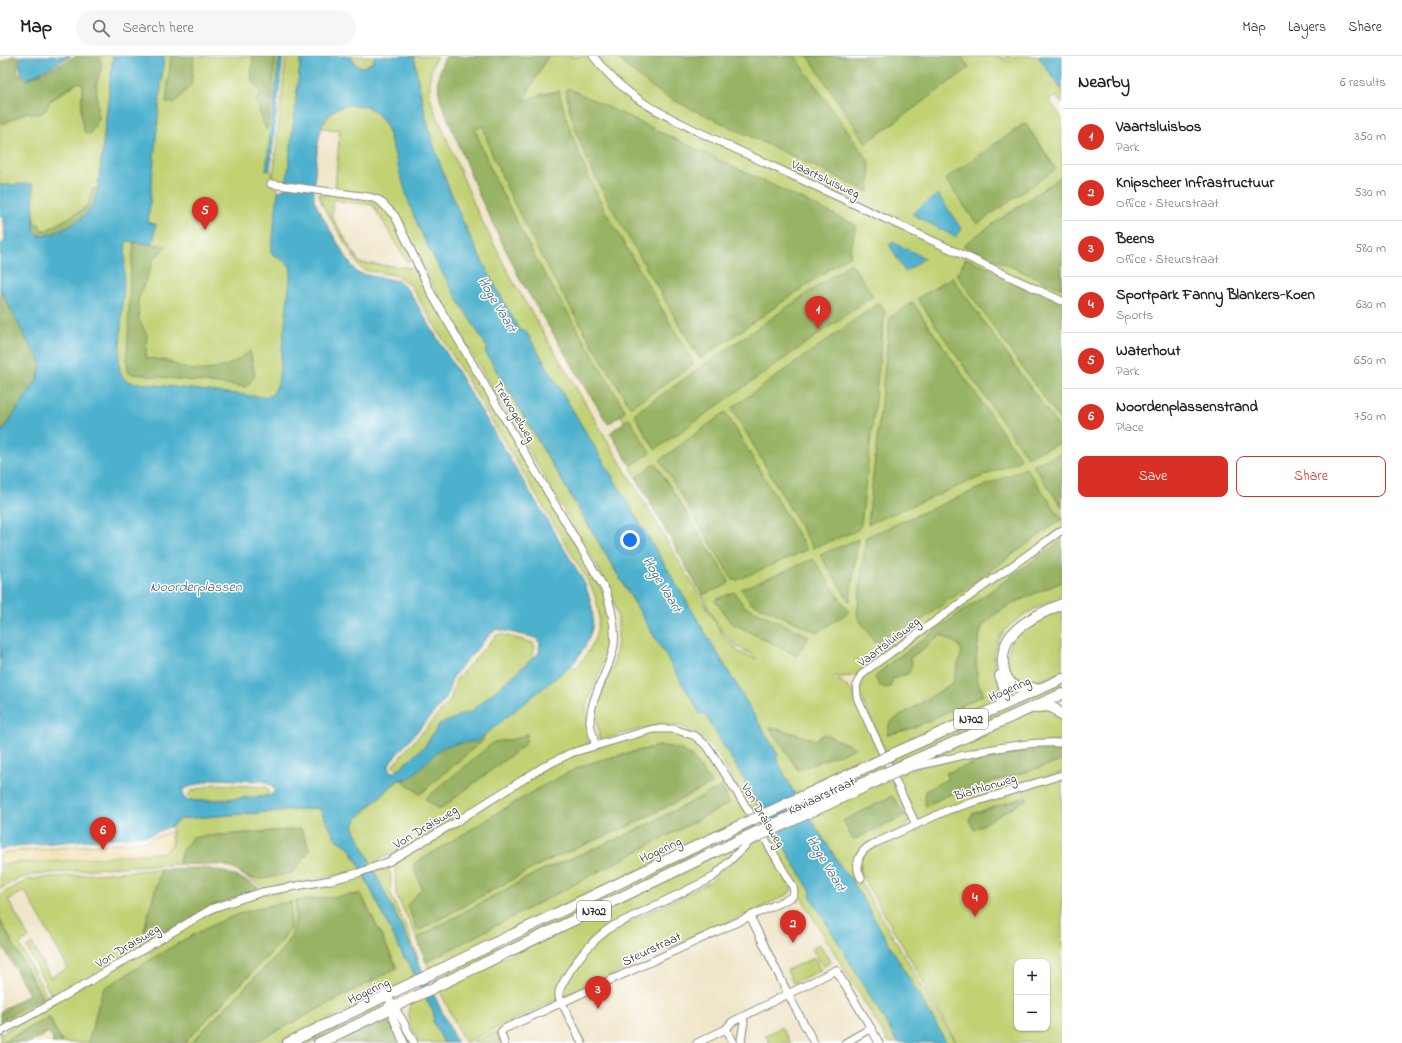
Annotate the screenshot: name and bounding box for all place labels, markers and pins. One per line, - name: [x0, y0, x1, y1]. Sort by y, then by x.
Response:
- pin: 5: [192, 197, 218, 230]
- pin: 1: [805, 296, 831, 329]
- pin: 6: [90, 817, 116, 850]
- pin: 4: [962, 884, 988, 917]
- pin: 2: [780, 910, 806, 943]
- pin: 3: [585, 976, 611, 1009]

